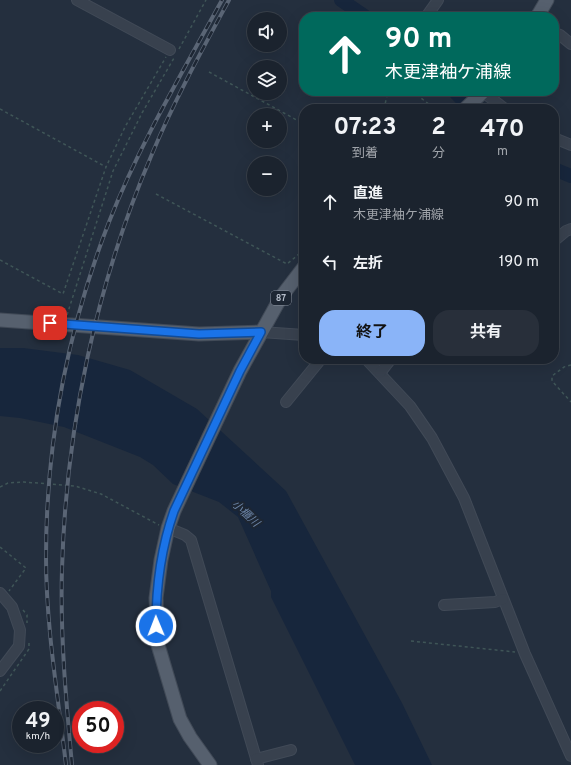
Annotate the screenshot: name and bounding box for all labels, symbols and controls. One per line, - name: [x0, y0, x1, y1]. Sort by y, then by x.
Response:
- map controls: [247, 12, 287, 196]
- button: sound: [247, 12, 287, 52]
- text: 90 m: [385, 22, 452, 58]
- icon: ahead: [319, 28, 371, 80]
- button: layers: [247, 60, 287, 100]
- text: 木更津袖ケ浦線: [385, 62, 511, 85]
- button: +: [247, 108, 287, 148]
- text: 07:23: [334, 113, 397, 143]
- text: 2: [431, 113, 446, 143]
- text: 470: [480, 115, 524, 145]
- text: m: [497, 144, 508, 160]
- text: 到着: [352, 146, 378, 162]
- text: 分: [432, 146, 445, 162]
- button: −: [247, 156, 287, 196]
- text: 直進: [353, 185, 383, 204]
- icon: ahead: [319, 191, 341, 213]
- text: 90 m: [504, 193, 539, 212]
- text: 木更津袖ケ浦線: [353, 208, 444, 224]
- icon: left: [319, 251, 341, 273]
- text: 190 m: [499, 253, 539, 272]
- text: 左折: [353, 255, 383, 274]
- road number: 87: [271, 291, 291, 305]
- pin: [33, 306, 67, 340]
- button: 終了: [319, 310, 425, 356]
- button: 共有: [433, 310, 539, 356]
- icon: arrive: [39, 312, 61, 334]
- water label: 小櫃川: [228, 497, 263, 531]
- position arrow: [135, 605, 177, 647]
- speed limit sign: 50: [72, 701, 124, 753]
- text: 49: [25, 709, 51, 735]
- text: km/h: [26, 730, 50, 743]

